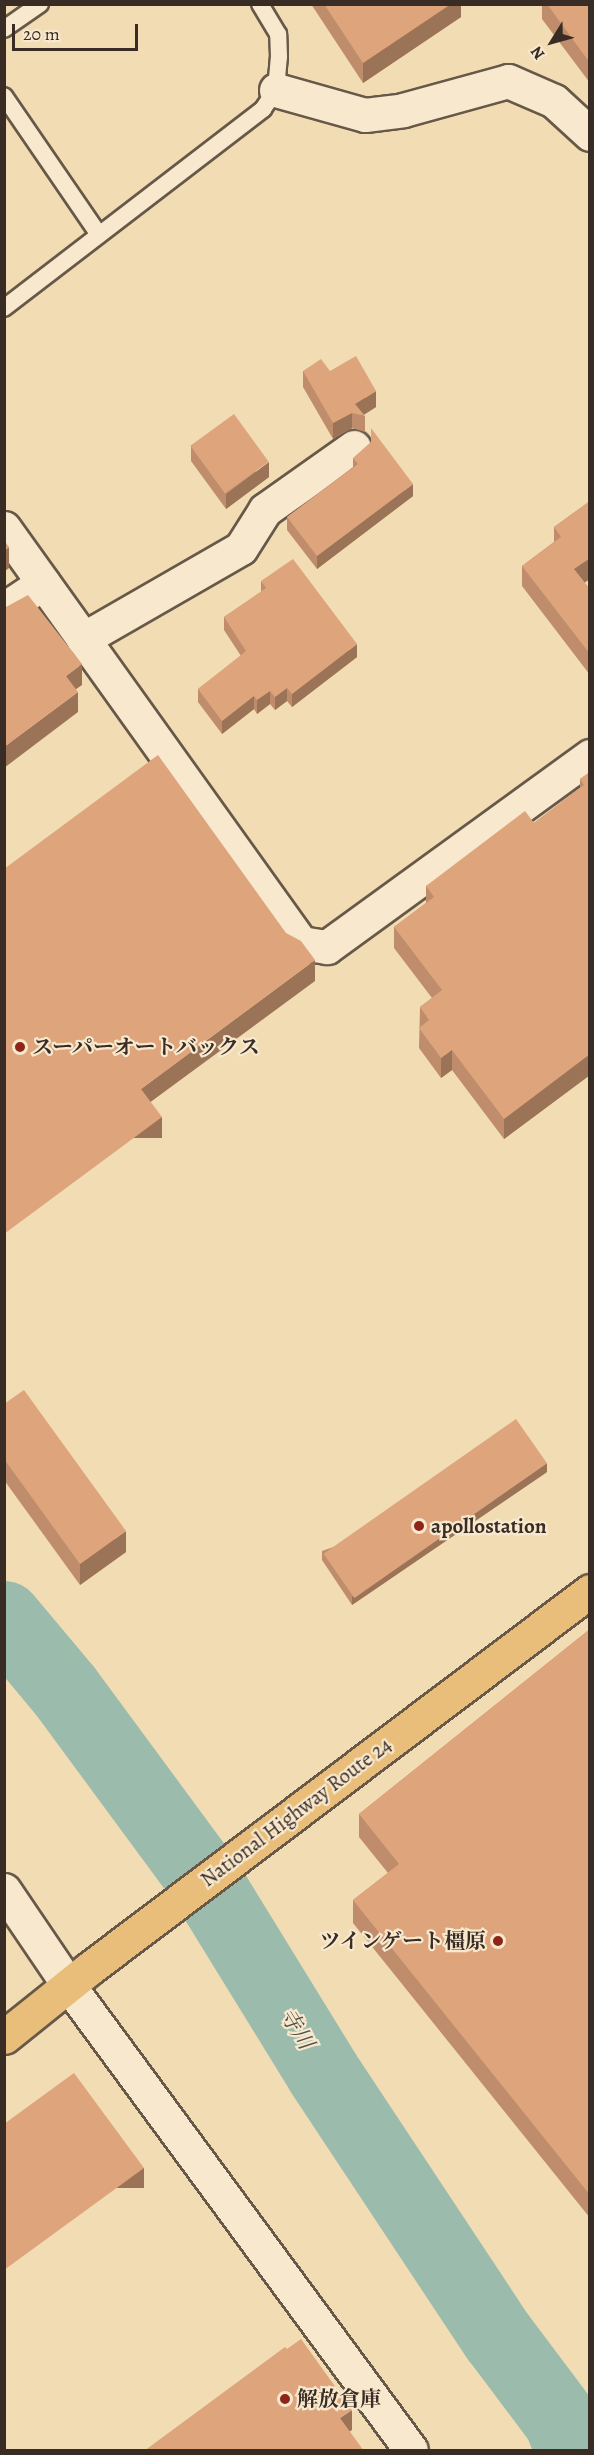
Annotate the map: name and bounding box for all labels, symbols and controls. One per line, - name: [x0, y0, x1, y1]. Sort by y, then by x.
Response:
- scale bar: [15, 12, 141, 50]
- north arrow: [522, 12, 582, 72]
- text: 20 m: [23, 22, 60, 46]
- text: N: [525, 42, 550, 64]
- place label: スーパーオートバックス: [32, 1034, 262, 1060]
- marker: スーパーオートバックス: [13, 1040, 27, 1054]
- place label: apollostation: [431, 1513, 547, 1539]
- marker: apollostation: [412, 1519, 426, 1533]
- street label: National Highway Route 24: [196, 1732, 396, 1892]
- place label: ツインゲート橿原: [318, 1928, 486, 1954]
- marker: ツインゲート橿原: [491, 1934, 505, 1948]
- water label: 寺川: [273, 2003, 319, 2055]
- place label: 解放倉庫: [297, 2386, 381, 2412]
- marker: 解放倉庫: [278, 2392, 292, 2406]

